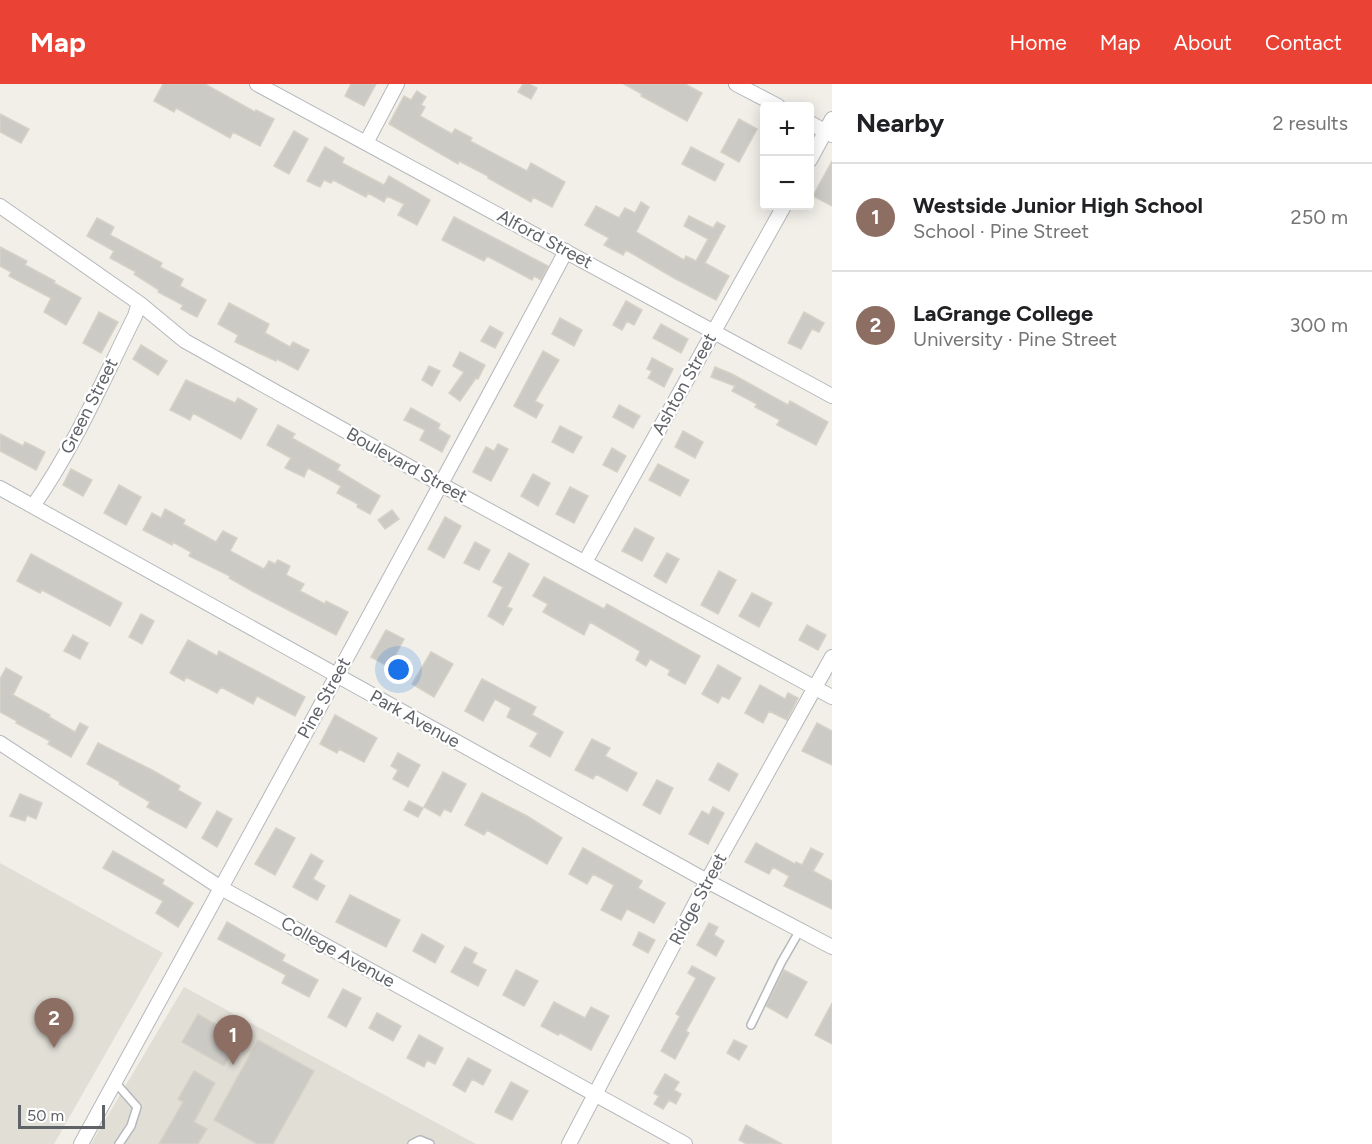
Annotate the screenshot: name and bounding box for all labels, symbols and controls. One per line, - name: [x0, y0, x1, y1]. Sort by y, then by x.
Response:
- text: Map: [30, 25, 86, 59]
- text: Home: [1010, 30, 1067, 55]
- text: Map: [1100, 30, 1141, 55]
- text: About: [1174, 30, 1232, 55]
- text: Contact: [1265, 30, 1342, 55]
- map controls: [760, 102, 814, 210]
- button: +: [760, 102, 814, 156]
- text: Nearby: [856, 107, 944, 139]
- text: 2 results: [1272, 111, 1348, 135]
- button: −: [760, 156, 814, 210]
- text: Westside Junior High School: [913, 192, 1203, 219]
- street label: Alford Street: [494, 205, 597, 273]
- text: 1: [871, 205, 880, 229]
- text: 250 m: [1291, 205, 1348, 229]
- text: School · Pine Street: [913, 219, 1089, 243]
- text: LaGrange College: [913, 300, 1093, 327]
- text: 2: [870, 313, 881, 337]
- text: 300 m: [1290, 313, 1348, 337]
- text: University · Pine Street: [913, 327, 1117, 351]
- street label: Ashton Street: [647, 329, 721, 439]
- street label: Green Street: [56, 354, 123, 457]
- street label: Boulevard Street: [343, 423, 471, 507]
- street label: Pine Street: [293, 653, 355, 742]
- your location: [384, 655, 413, 684]
- street label: Park Avenue: [366, 685, 464, 753]
- street label: Ridge Street: [665, 849, 732, 949]
- street label: College Avenue: [277, 912, 399, 992]
- pin: 2: [34, 998, 74, 1048]
- pin: 1: [214, 1016, 252, 1065]
- scale bar: [18, 1102, 105, 1130]
- text: 50 m: [27, 1106, 64, 1125]

